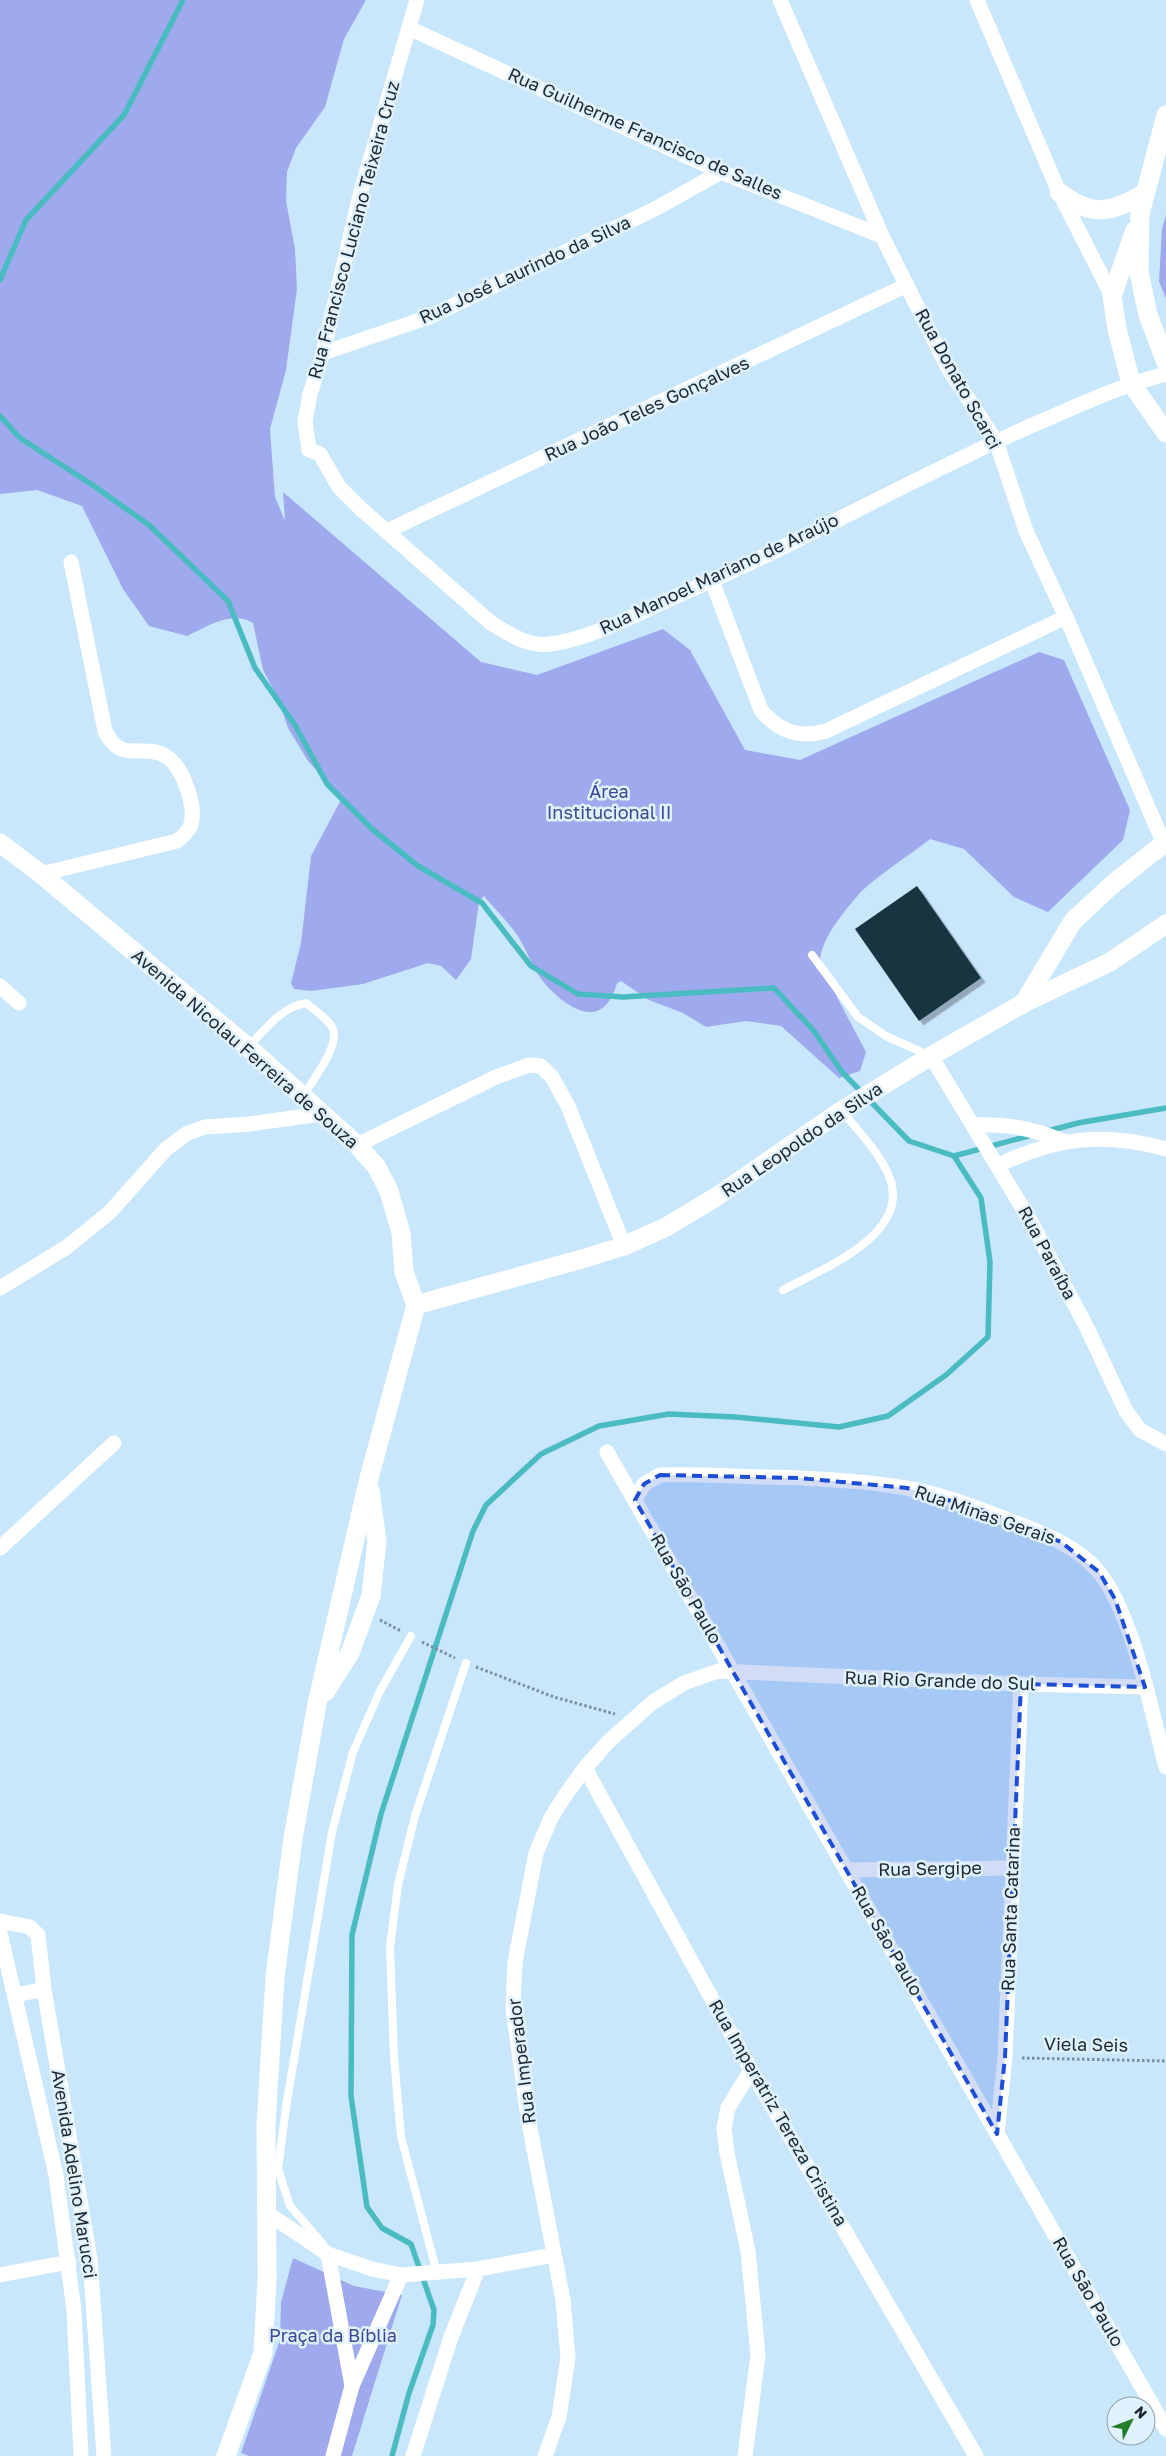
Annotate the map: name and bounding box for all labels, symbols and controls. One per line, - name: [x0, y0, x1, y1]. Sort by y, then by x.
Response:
- street label: Rua Guilherme Francisco de Salles: [505, 62, 786, 204]
- street label: Rua Francisco Luciano Teixeira Cruz: [303, 78, 404, 381]
- street label: Rua José Laurindo da Silva: [415, 210, 634, 328]
- street label: Rua Donato Scarci: [911, 304, 1007, 453]
- street label: Rua João Teles Gonçalves: [541, 351, 752, 465]
- street label: Rua Manoel Mariano de Araújo: [596, 508, 842, 638]
- park label: Área Institucional II: [547, 780, 671, 823]
- street label: Avenida Nicolau Ferreira de Souza: [128, 944, 364, 1153]
- street label: Rua Leopoldo da Silva: [717, 1077, 886, 1201]
- street label: Rua Paraíba: [1014, 1202, 1082, 1303]
- street label: Rua Minas Gerais: [912, 1480, 1059, 1548]
- street label: Rua São Paulo: [646, 1530, 727, 1647]
- street label: Rua Rio Grande do Sul: [844, 1666, 1036, 1694]
- street label: Rua Santa Catarina: [996, 1826, 1024, 1992]
- street label: Rua Sergipe: [878, 1856, 982, 1880]
- street label: Rua São Paulo: [847, 1882, 928, 1999]
- street label: Rua Imperatriz Tereza Cristina: [705, 1995, 853, 2230]
- street label: Rua Imperador: [502, 1997, 540, 2125]
- street label: Viela Seis: [1044, 2032, 1128, 2056]
- street label: Avenida Adelino Marucci: [48, 2068, 102, 2280]
- street label: Rua São Paulo: [1048, 2233, 1129, 2350]
- park label: Praça da Bíblia: [269, 2324, 397, 2346]
- north arrow: [1106, 2396, 1156, 2446]
- text: N: [1131, 2402, 1151, 2422]

